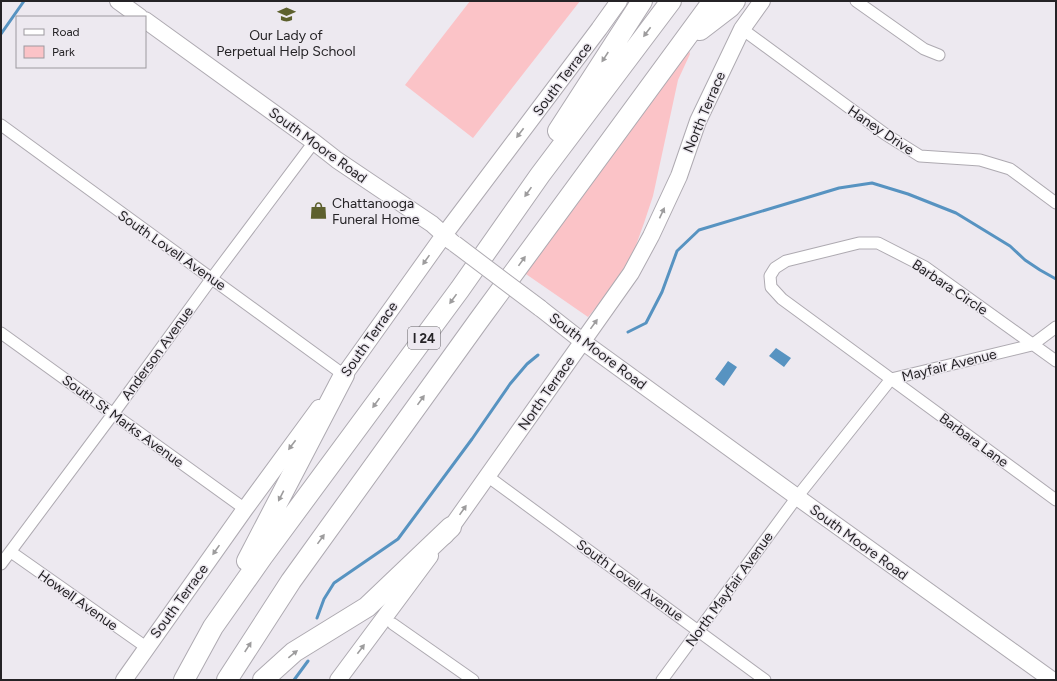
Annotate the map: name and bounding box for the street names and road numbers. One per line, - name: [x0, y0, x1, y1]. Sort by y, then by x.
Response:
- street label: South Terrace: [529, 39, 596, 119]
- street label: North Terrace: [680, 69, 729, 155]
- street label: Haney Drive: [844, 102, 917, 159]
- street label: South Moore Road: [265, 104, 370, 187]
- street label: South Lovell Avenue: [114, 207, 229, 294]
- street label: Barbara Circle: [909, 256, 991, 319]
- street label: South Terrace: [337, 298, 402, 380]
- street label: Anderson Avenue: [118, 303, 197, 403]
- street label: South Moore Road: [546, 309, 650, 393]
- road number: I 24: [408, 327, 440, 349]
- street label: Mayfair Avenue: [900, 345, 999, 386]
- street label: North Terrace: [515, 353, 578, 434]
- street label: South St Marks Avenue: [59, 372, 187, 471]
- street label: Barbara Lane: [936, 410, 1012, 471]
- street label: South Moore Road: [806, 501, 911, 584]
- street label: North Mayfair Avenue: [682, 528, 777, 650]
- street label: South Lovell Avenue: [573, 536, 687, 625]
- street label: South Terrace: [147, 561, 212, 642]
- street label: Howell Avenue: [34, 567, 121, 634]

